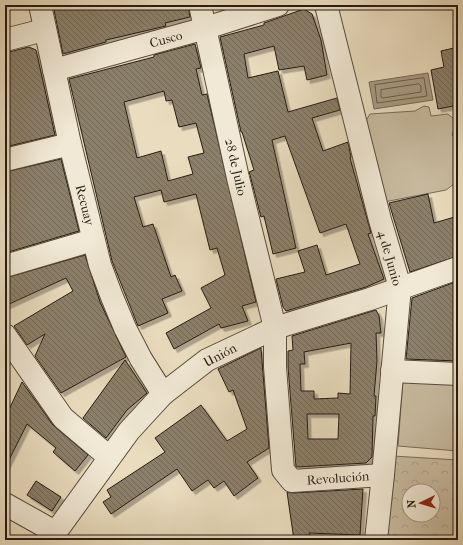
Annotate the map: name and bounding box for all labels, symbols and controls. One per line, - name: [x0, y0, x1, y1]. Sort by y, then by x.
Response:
- street label: Cusco: [148, 27, 184, 51]
- street label: 28 de Julio: [222, 137, 250, 197]
- street label: Recuay: [73, 183, 98, 228]
- street label: 4 de Junio: [375, 229, 405, 288]
- street label: Unión: [201, 340, 240, 370]
- street label: Revolución: [306, 468, 370, 488]
- north arrow: [401, 483, 441, 523]
- text: N: [405, 498, 418, 509]

